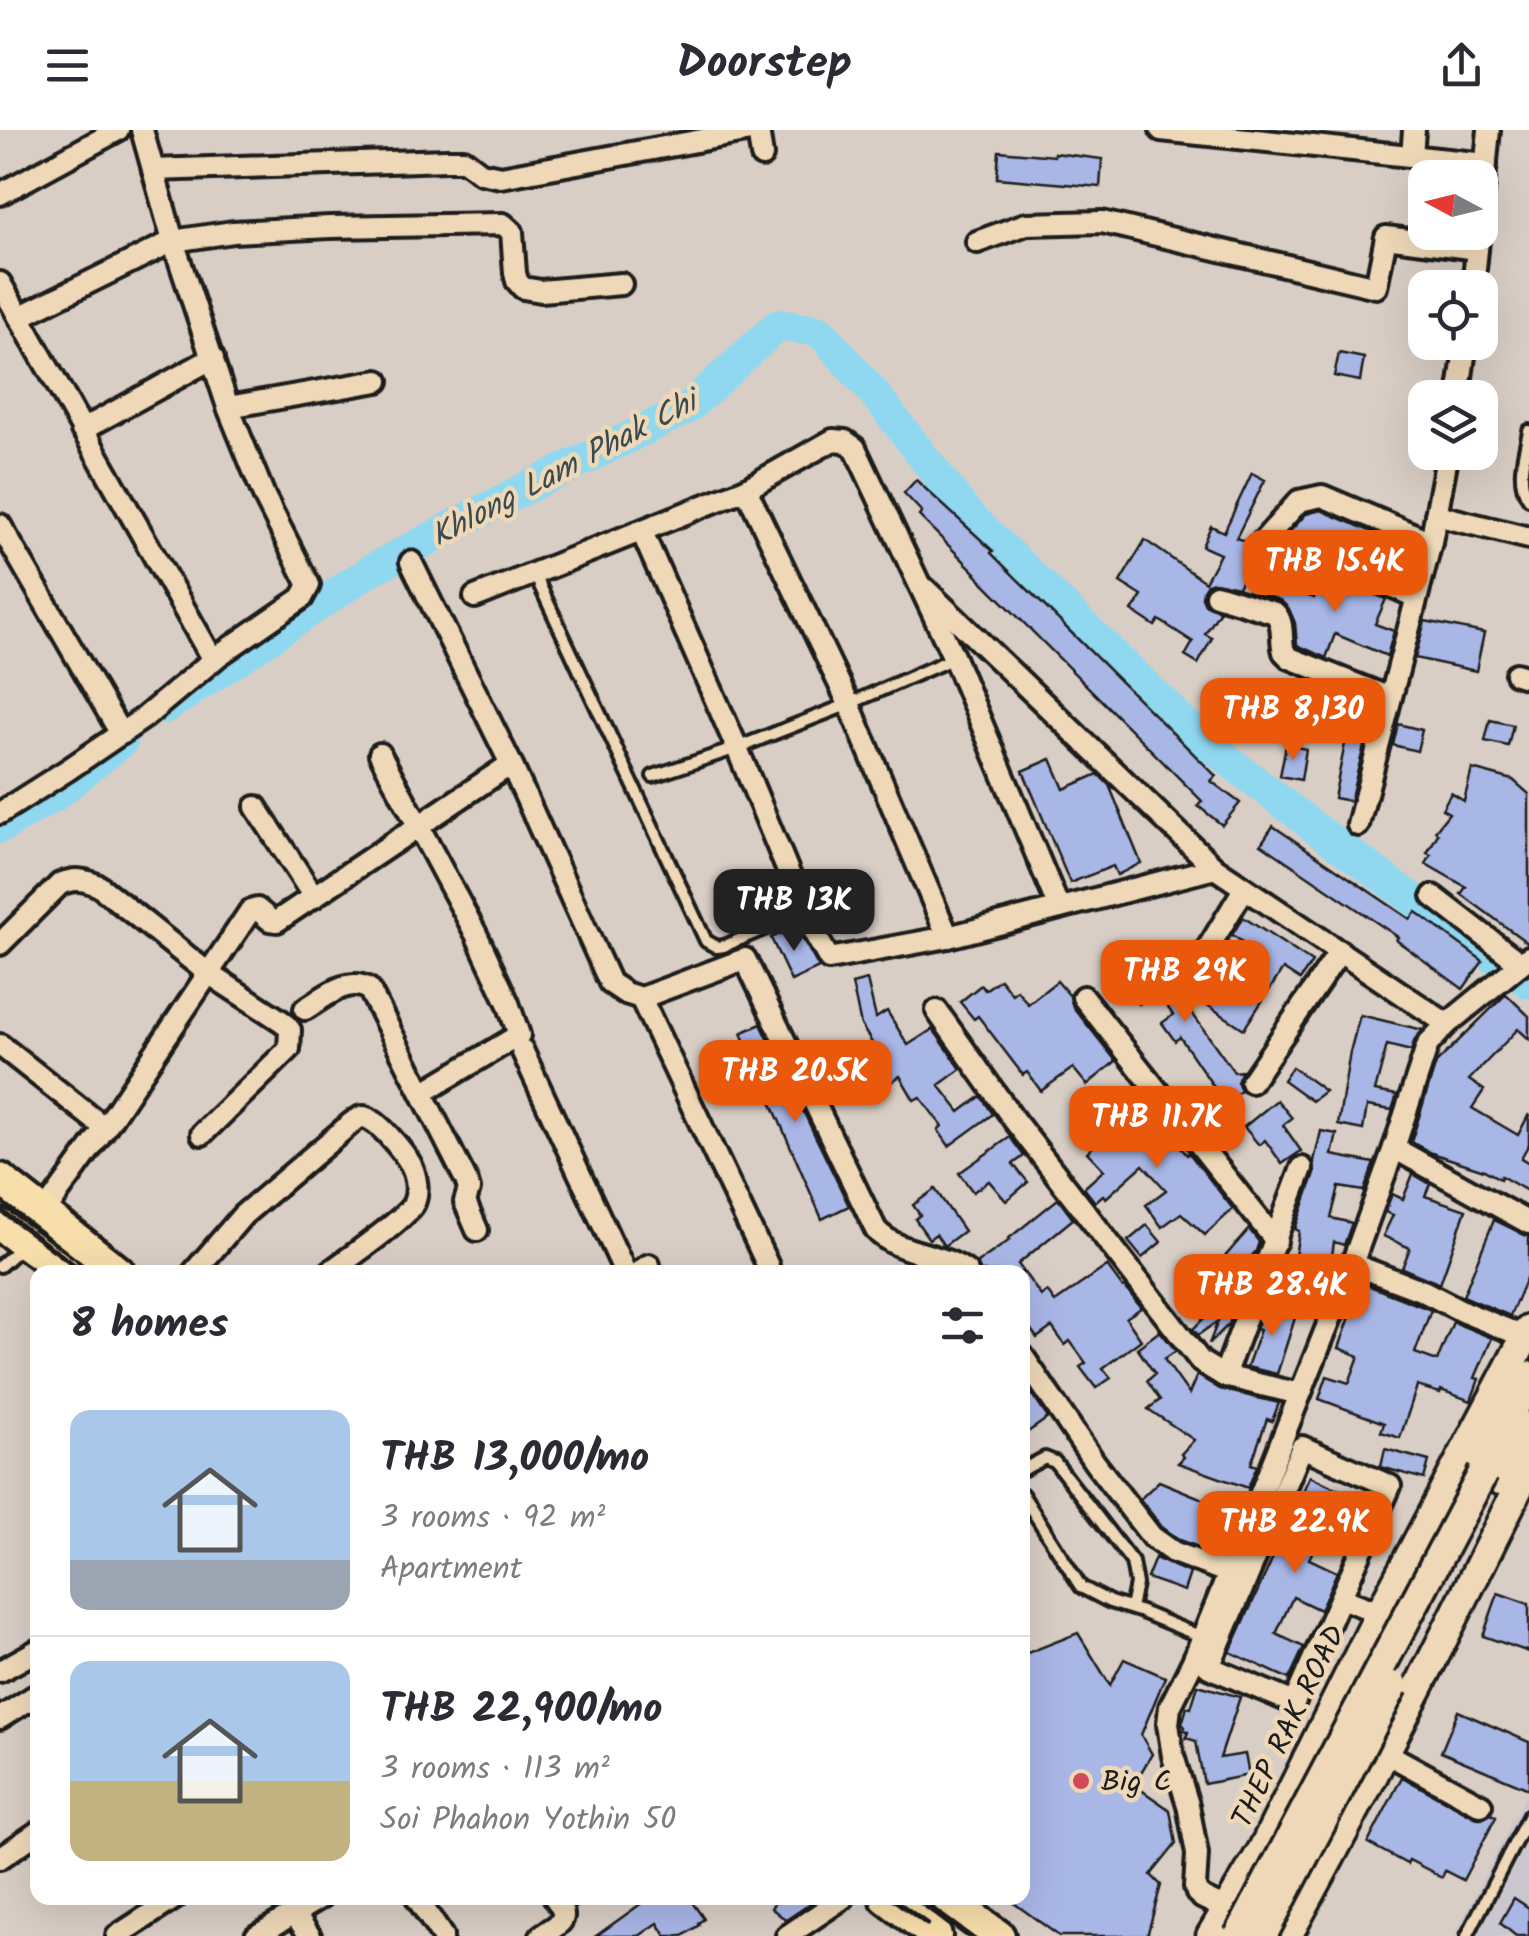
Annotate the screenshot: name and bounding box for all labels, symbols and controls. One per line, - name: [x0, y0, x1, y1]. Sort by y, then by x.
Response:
- text: Doorstep: [677, 29, 852, 101]
- icon: menu: [40, 38, 95, 93]
- icon: share: [1434, 38, 1489, 93]
- north arrow: [1408, 160, 1498, 250]
- map controls: [1408, 160, 1498, 470]
- button: locate: [1408, 270, 1498, 360]
- water label: Khlong Lam Phak Chi: [422, 375, 712, 562]
- button: layers: [1408, 380, 1498, 470]
- pin: THB 15.4K: [1221, 530, 1449, 615]
- text: THB 15.4K: [1265, 537, 1405, 588]
- pin: THB 8,130: [1179, 678, 1407, 763]
- text: THB 8,130: [1222, 685, 1364, 736]
- pin: THB 13K: [702, 869, 886, 954]
- text: THB 13K: [736, 876, 852, 927]
- pin: THB 29K: [1093, 940, 1277, 1025]
- text: THB 29K: [1123, 947, 1247, 998]
- pin: THB 20.5K: [681, 1040, 909, 1125]
- text: THB 20.5K: [721, 1047, 869, 1098]
- pin: THB 11.7K: [1043, 1086, 1271, 1171]
- text: THB 11.7K: [1091, 1093, 1223, 1144]
- pin: THB 28.4K: [1158, 1254, 1386, 1339]
- text: THB 28.4K: [1196, 1261, 1348, 1312]
- text: 8 homes: [70, 1292, 228, 1359]
- icon: filters: [935, 1298, 990, 1353]
- text: THB 13,000/mo: [380, 1426, 649, 1493]
- icon: home: [150, 1450, 270, 1570]
- pin: THB 22.9K: [1181, 1491, 1409, 1576]
- text: 3 rooms · 92 m²: [380, 1493, 605, 1544]
- text: THB 22.9K: [1220, 1498, 1370, 1549]
- text: Apartment: [380, 1544, 522, 1595]
- street label: THEP RAK ROAD: [1220, 1617, 1360, 1837]
- text: THB 22,900/mo: [380, 1677, 662, 1744]
- icon: home: [150, 1701, 270, 1821]
- text: 3 rooms · 113 m²: [380, 1744, 610, 1795]
- place label: Big C: [1101, 1759, 1172, 1807]
- marker: Big C: [1070, 1770, 1092, 1792]
- text: Soi Phahon Yothin 50: [380, 1795, 676, 1846]

